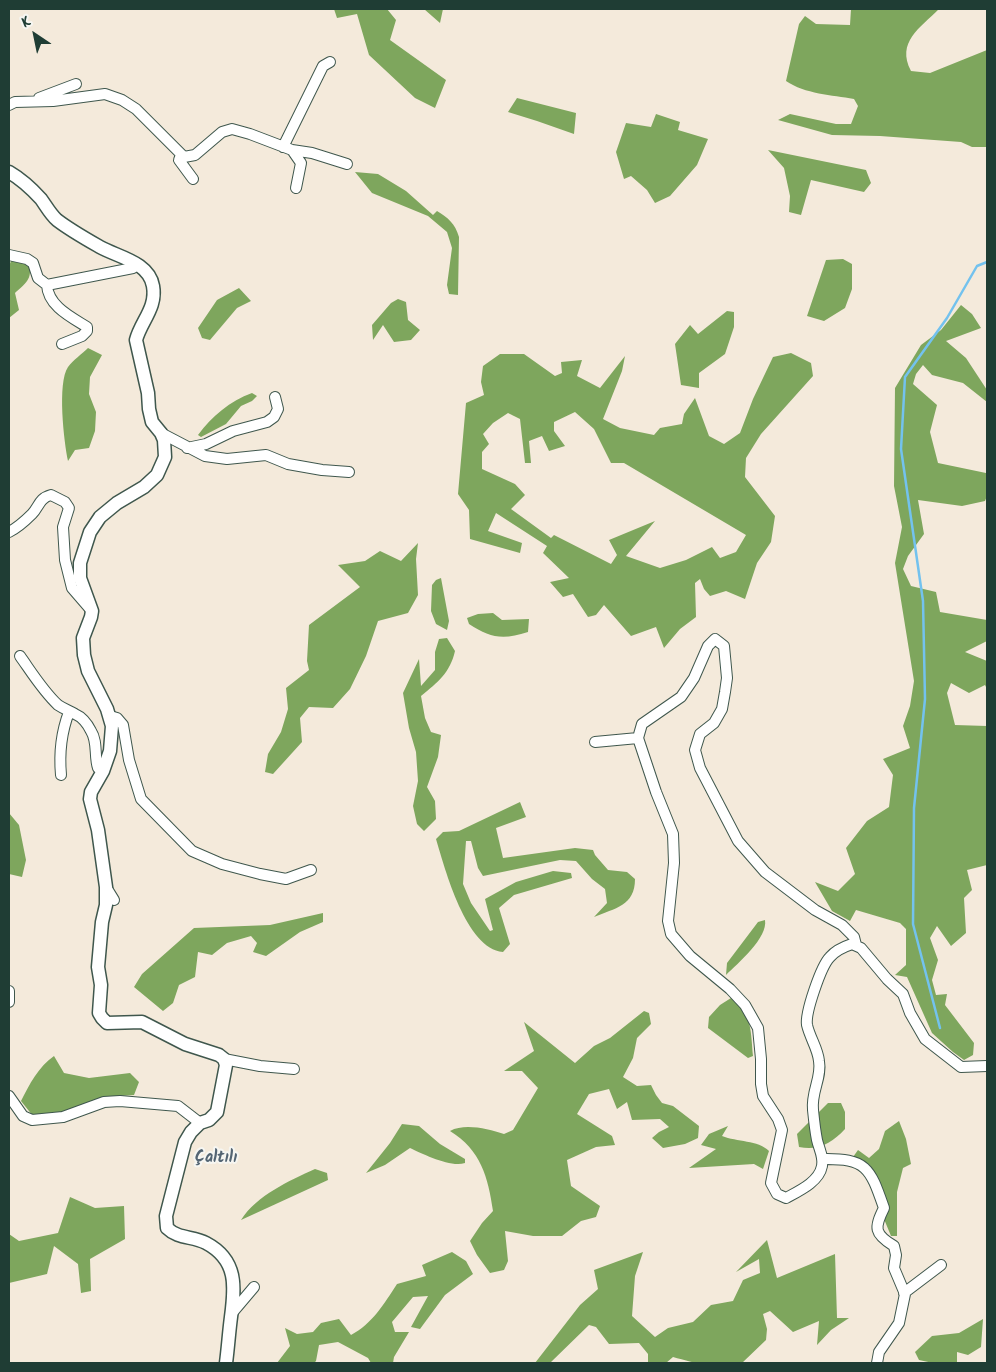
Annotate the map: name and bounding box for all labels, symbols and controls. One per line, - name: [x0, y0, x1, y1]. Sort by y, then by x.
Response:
- north arrow: [10, 10, 60, 60]
- text: K: [17, 11, 36, 34]
- district label: Çaltılı: [195, 1149, 237, 1169]

